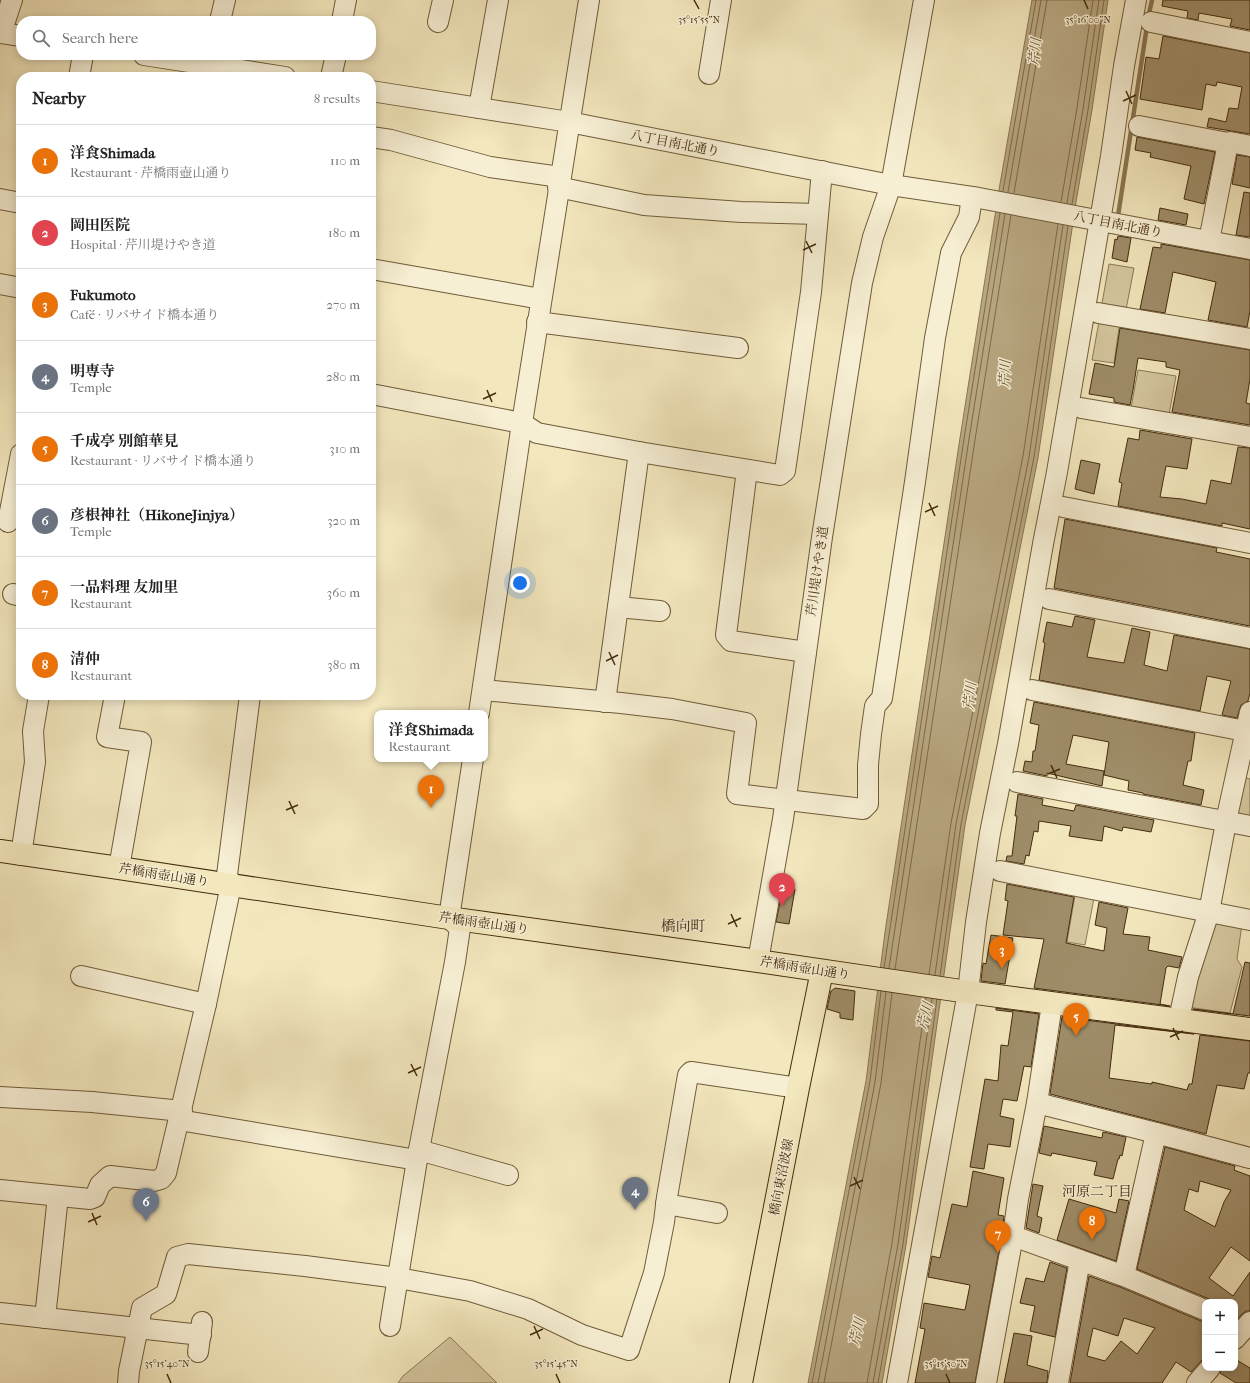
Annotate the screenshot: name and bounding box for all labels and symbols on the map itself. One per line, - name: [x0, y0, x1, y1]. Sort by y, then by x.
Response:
- text: 35°15'55"N: [678, 14, 720, 26]
- text: 35°16'00"N: [1065, 14, 1111, 26]
- water label: 芹川: [1025, 35, 1045, 67]
- street label: 八丁目南北通り: [629, 127, 721, 159]
- street label: 八丁目南北通り: [1072, 208, 1164, 240]
- water label: 芹川: [996, 358, 1014, 388]
- street label: 芹川堤けやき道: [803, 525, 831, 617]
- your location: [510, 573, 530, 593]
- water label: 芹川: [960, 679, 980, 711]
- pin: 1: [418, 775, 444, 808]
- street label: 芹橋雨壺山通り: [118, 860, 210, 890]
- pin: 2: [769, 873, 795, 906]
- street label: 芹橋雨壺山通り: [438, 909, 530, 937]
- district label: 橋向町: [660, 917, 706, 935]
- pin: 3: [989, 936, 1015, 969]
- street label: 芹橋雨壺山通り: [759, 953, 851, 983]
- water label: 芹川: [913, 998, 937, 1032]
- pin: 5: [1063, 1003, 1089, 1036]
- street label: 橋向東沼波線: [766, 1137, 796, 1217]
- pin: 4: [622, 1177, 648, 1210]
- district label: 河原二丁目: [1062, 1183, 1132, 1200]
- pin: 6: [133, 1188, 159, 1221]
- pin: 8: [1079, 1207, 1105, 1240]
- pin: 7: [985, 1220, 1011, 1253]
- water label: 芹川: [845, 1314, 869, 1348]
- text: 35°15'40"N: [145, 1358, 190, 1370]
- text: 35°15'45"N: [534, 1358, 578, 1370]
- text: 35°15'50"N: [924, 1358, 968, 1370]

